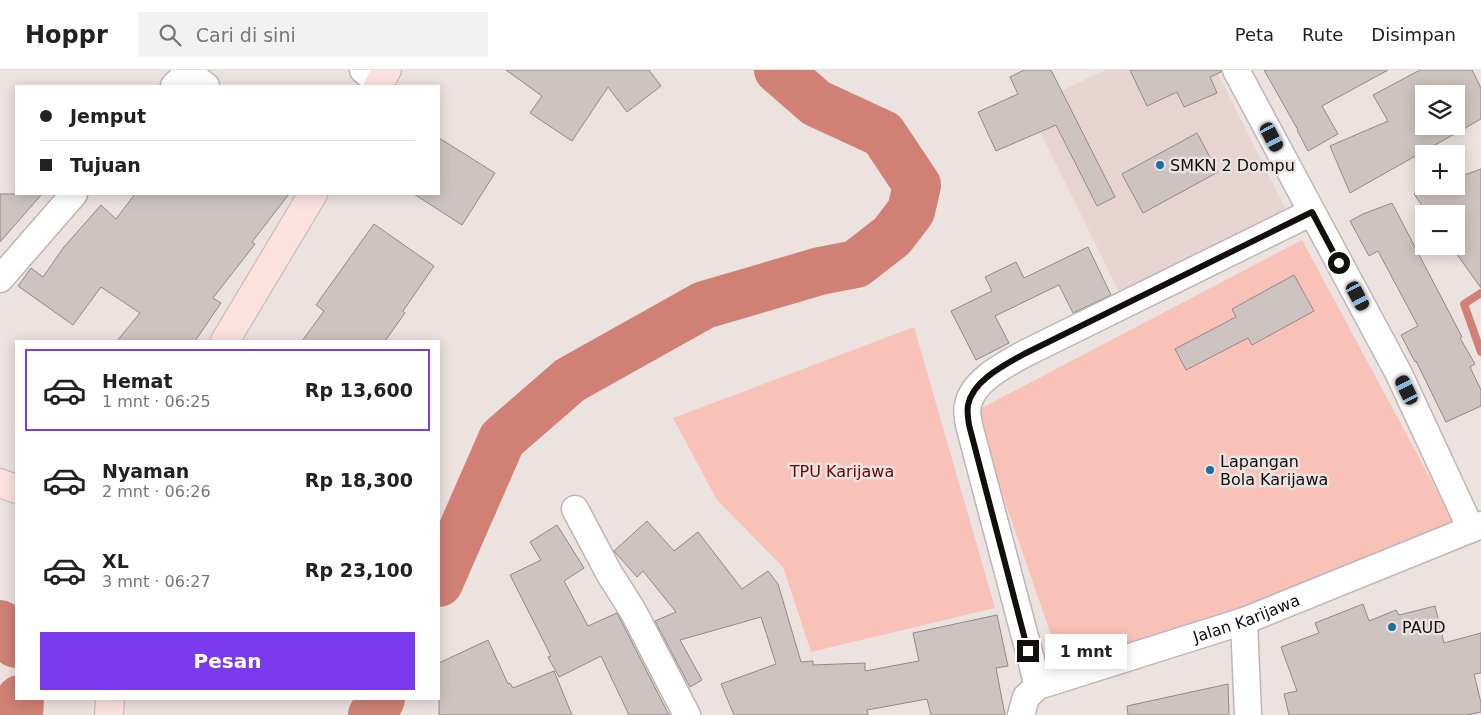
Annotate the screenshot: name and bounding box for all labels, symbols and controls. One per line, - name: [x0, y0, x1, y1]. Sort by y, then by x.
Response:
- search box: [138, 12, 488, 57]
- text: Hoppr: [25, 21, 108, 49]
- icon: search: [156, 21, 184, 49]
- text: Cari di sini: [196, 24, 296, 46]
- text: Peta: [1235, 24, 1274, 45]
- text: Rute: [1302, 24, 1343, 45]
- text: Disimpan: [1371, 24, 1456, 45]
- map controls: [1415, 85, 1465, 255]
- button: layers: [1415, 85, 1465, 135]
- text: Jemput: [70, 105, 146, 127]
- car: [1258, 120, 1285, 154]
- button: +: [1415, 145, 1465, 195]
- text: Tujuan: [70, 154, 141, 176]
- place label: SMKN 2 Dompu: [1170, 156, 1295, 175]
- marker: SMKN 2 Dompu: [1154, 159, 1166, 171]
- button: −: [1415, 205, 1465, 255]
- route start: [1328, 252, 1350, 274]
- car: [1344, 279, 1371, 313]
- icon: car: [42, 368, 87, 413]
- text: Hemat: [102, 370, 173, 392]
- car: [1393, 373, 1420, 407]
- text: Rp 13,600: [305, 379, 413, 401]
- text: 1 mnt · 06:25: [102, 392, 211, 411]
- place label: Lapangan Bola Karijawa: [1220, 452, 1328, 489]
- icon: car: [42, 458, 87, 503]
- text: Nyaman: [102, 460, 189, 482]
- park label: TPU Karijawa: [789, 462, 894, 481]
- marker: Lapangan Bola Karijawa: [1204, 464, 1216, 476]
- text: Rp 18,300: [305, 469, 413, 491]
- text: 2 mnt · 06:26: [102, 482, 211, 501]
- icon: car: [42, 548, 87, 593]
- text: XL: [102, 550, 129, 572]
- text: Rp 23,100: [305, 559, 413, 581]
- text: 3 mnt · 06:27: [102, 572, 211, 591]
- street label: Jalan Karijawa: [1190, 590, 1303, 647]
- place label: PAUD: [1402, 618, 1446, 637]
- marker: PAUD: [1386, 621, 1398, 633]
- button: Pesan: [40, 632, 415, 690]
- callout: 1 mnt: [1046, 634, 1128, 668]
- route end: [1017, 640, 1039, 662]
- text: 1 mnt: [1060, 642, 1112, 661]

